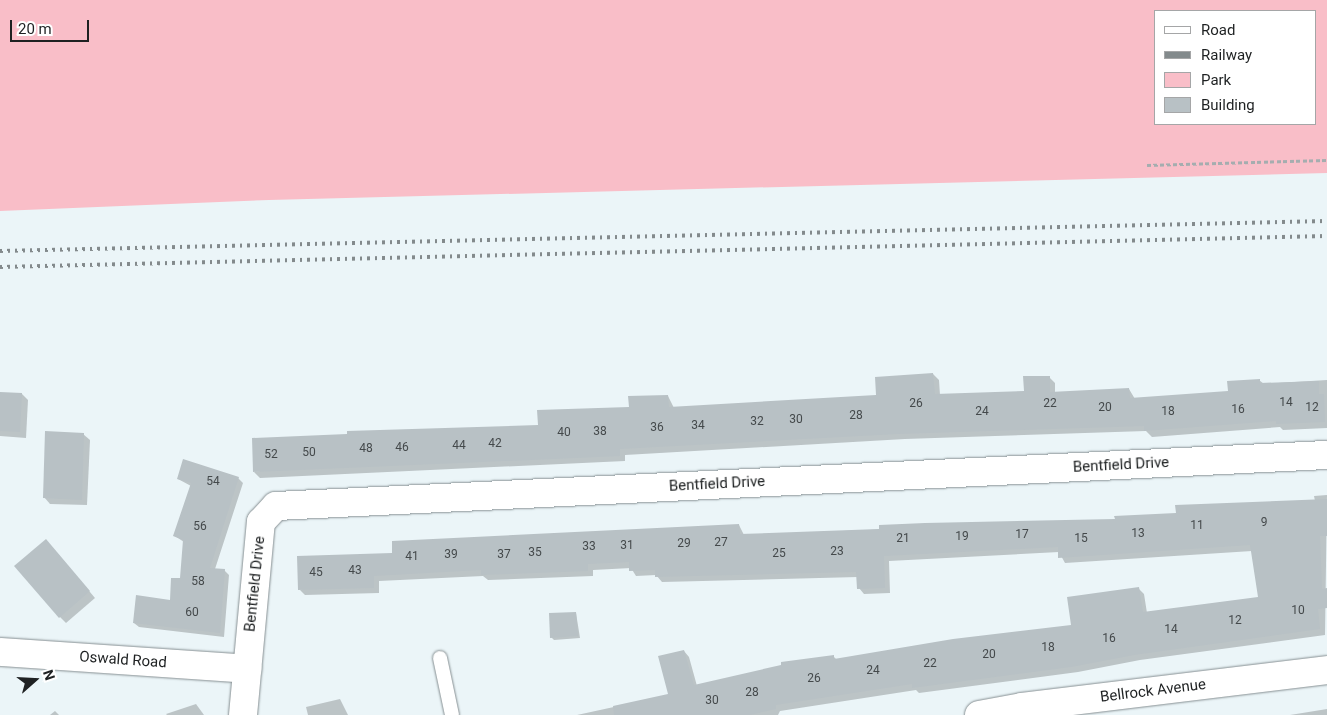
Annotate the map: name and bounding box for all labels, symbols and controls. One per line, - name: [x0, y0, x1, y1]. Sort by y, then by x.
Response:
- scale bar: [12, 10, 91, 42]
- legend: [1154, 10, 1317, 125]
- text: 20 m: [18, 20, 52, 38]
- text: Road: [1201, 21, 1235, 39]
- text: Railway: [1201, 46, 1252, 64]
- text: Park: [1201, 71, 1231, 89]
- text: Building: [1201, 96, 1255, 114]
- house number: 14: [1279, 396, 1293, 410]
- house number: 26: [909, 397, 923, 411]
- house number: 22: [1043, 397, 1057, 411]
- house number: 20: [1098, 401, 1112, 415]
- house number: 12: [1305, 401, 1319, 415]
- house number: 16: [1231, 403, 1245, 417]
- house number: 24: [975, 405, 989, 419]
- house number: 18: [1161, 405, 1175, 419]
- house number: 28: [849, 409, 863, 423]
- house number: 30: [789, 413, 803, 427]
- house number: 32: [750, 415, 764, 429]
- house number: 34: [691, 419, 705, 433]
- house number: 36: [650, 421, 664, 435]
- house number: 38: [593, 425, 607, 439]
- house number: 40: [557, 426, 571, 440]
- house number: 42: [488, 437, 502, 451]
- house number: 44: [452, 439, 466, 453]
- house number: 46: [395, 441, 409, 455]
- house number: 48: [359, 442, 373, 456]
- house number: 50: [302, 446, 316, 460]
- house number: 52: [264, 448, 278, 462]
- street label: Bentfield Drive: [1072, 453, 1170, 477]
- street label: Bentfield Drive: [668, 472, 766, 496]
- house number: 54: [206, 475, 220, 489]
- house number: 9: [1261, 516, 1267, 530]
- house number: 11: [1190, 519, 1204, 533]
- house number: 56: [193, 520, 207, 534]
- house number: 13: [1131, 527, 1145, 541]
- house number: 17: [1015, 528, 1029, 542]
- house number: 19: [955, 530, 969, 544]
- house number: 21: [896, 532, 910, 546]
- house number: 15: [1074, 532, 1088, 546]
- street label: Bentfield Drive: [241, 535, 269, 633]
- house number: 27: [714, 536, 728, 550]
- house number: 29: [677, 537, 691, 551]
- house number: 31: [620, 539, 634, 553]
- house number: 33: [582, 540, 596, 554]
- house number: 23: [830, 545, 844, 559]
- house number: 35: [528, 546, 542, 560]
- house number: 25: [772, 547, 786, 561]
- house number: 39: [444, 548, 458, 562]
- house number: 37: [497, 548, 511, 562]
- house number: 41: [405, 550, 419, 564]
- house number: 43: [348, 564, 362, 578]
- house number: 45: [309, 566, 323, 580]
- house number: 58: [191, 575, 205, 589]
- house number: 10: [1291, 604, 1305, 618]
- house number: 60: [185, 606, 199, 620]
- house number: 12: [1228, 614, 1242, 628]
- house number: 14: [1164, 623, 1178, 637]
- house number: 16: [1102, 632, 1116, 646]
- house number: 18: [1041, 641, 1055, 655]
- street label: Oswald Road: [79, 648, 167, 672]
- house number: 20: [982, 648, 996, 662]
- north arrow: [10, 655, 60, 705]
- house number: 22: [923, 657, 937, 671]
- house number: 24: [866, 664, 880, 678]
- text: N: [40, 668, 58, 682]
- house number: 26: [807, 672, 821, 686]
- street label: Bellrock Avenue: [1099, 676, 1207, 706]
- house number: 28: [745, 686, 759, 700]
- house number: 30: [705, 694, 719, 708]

